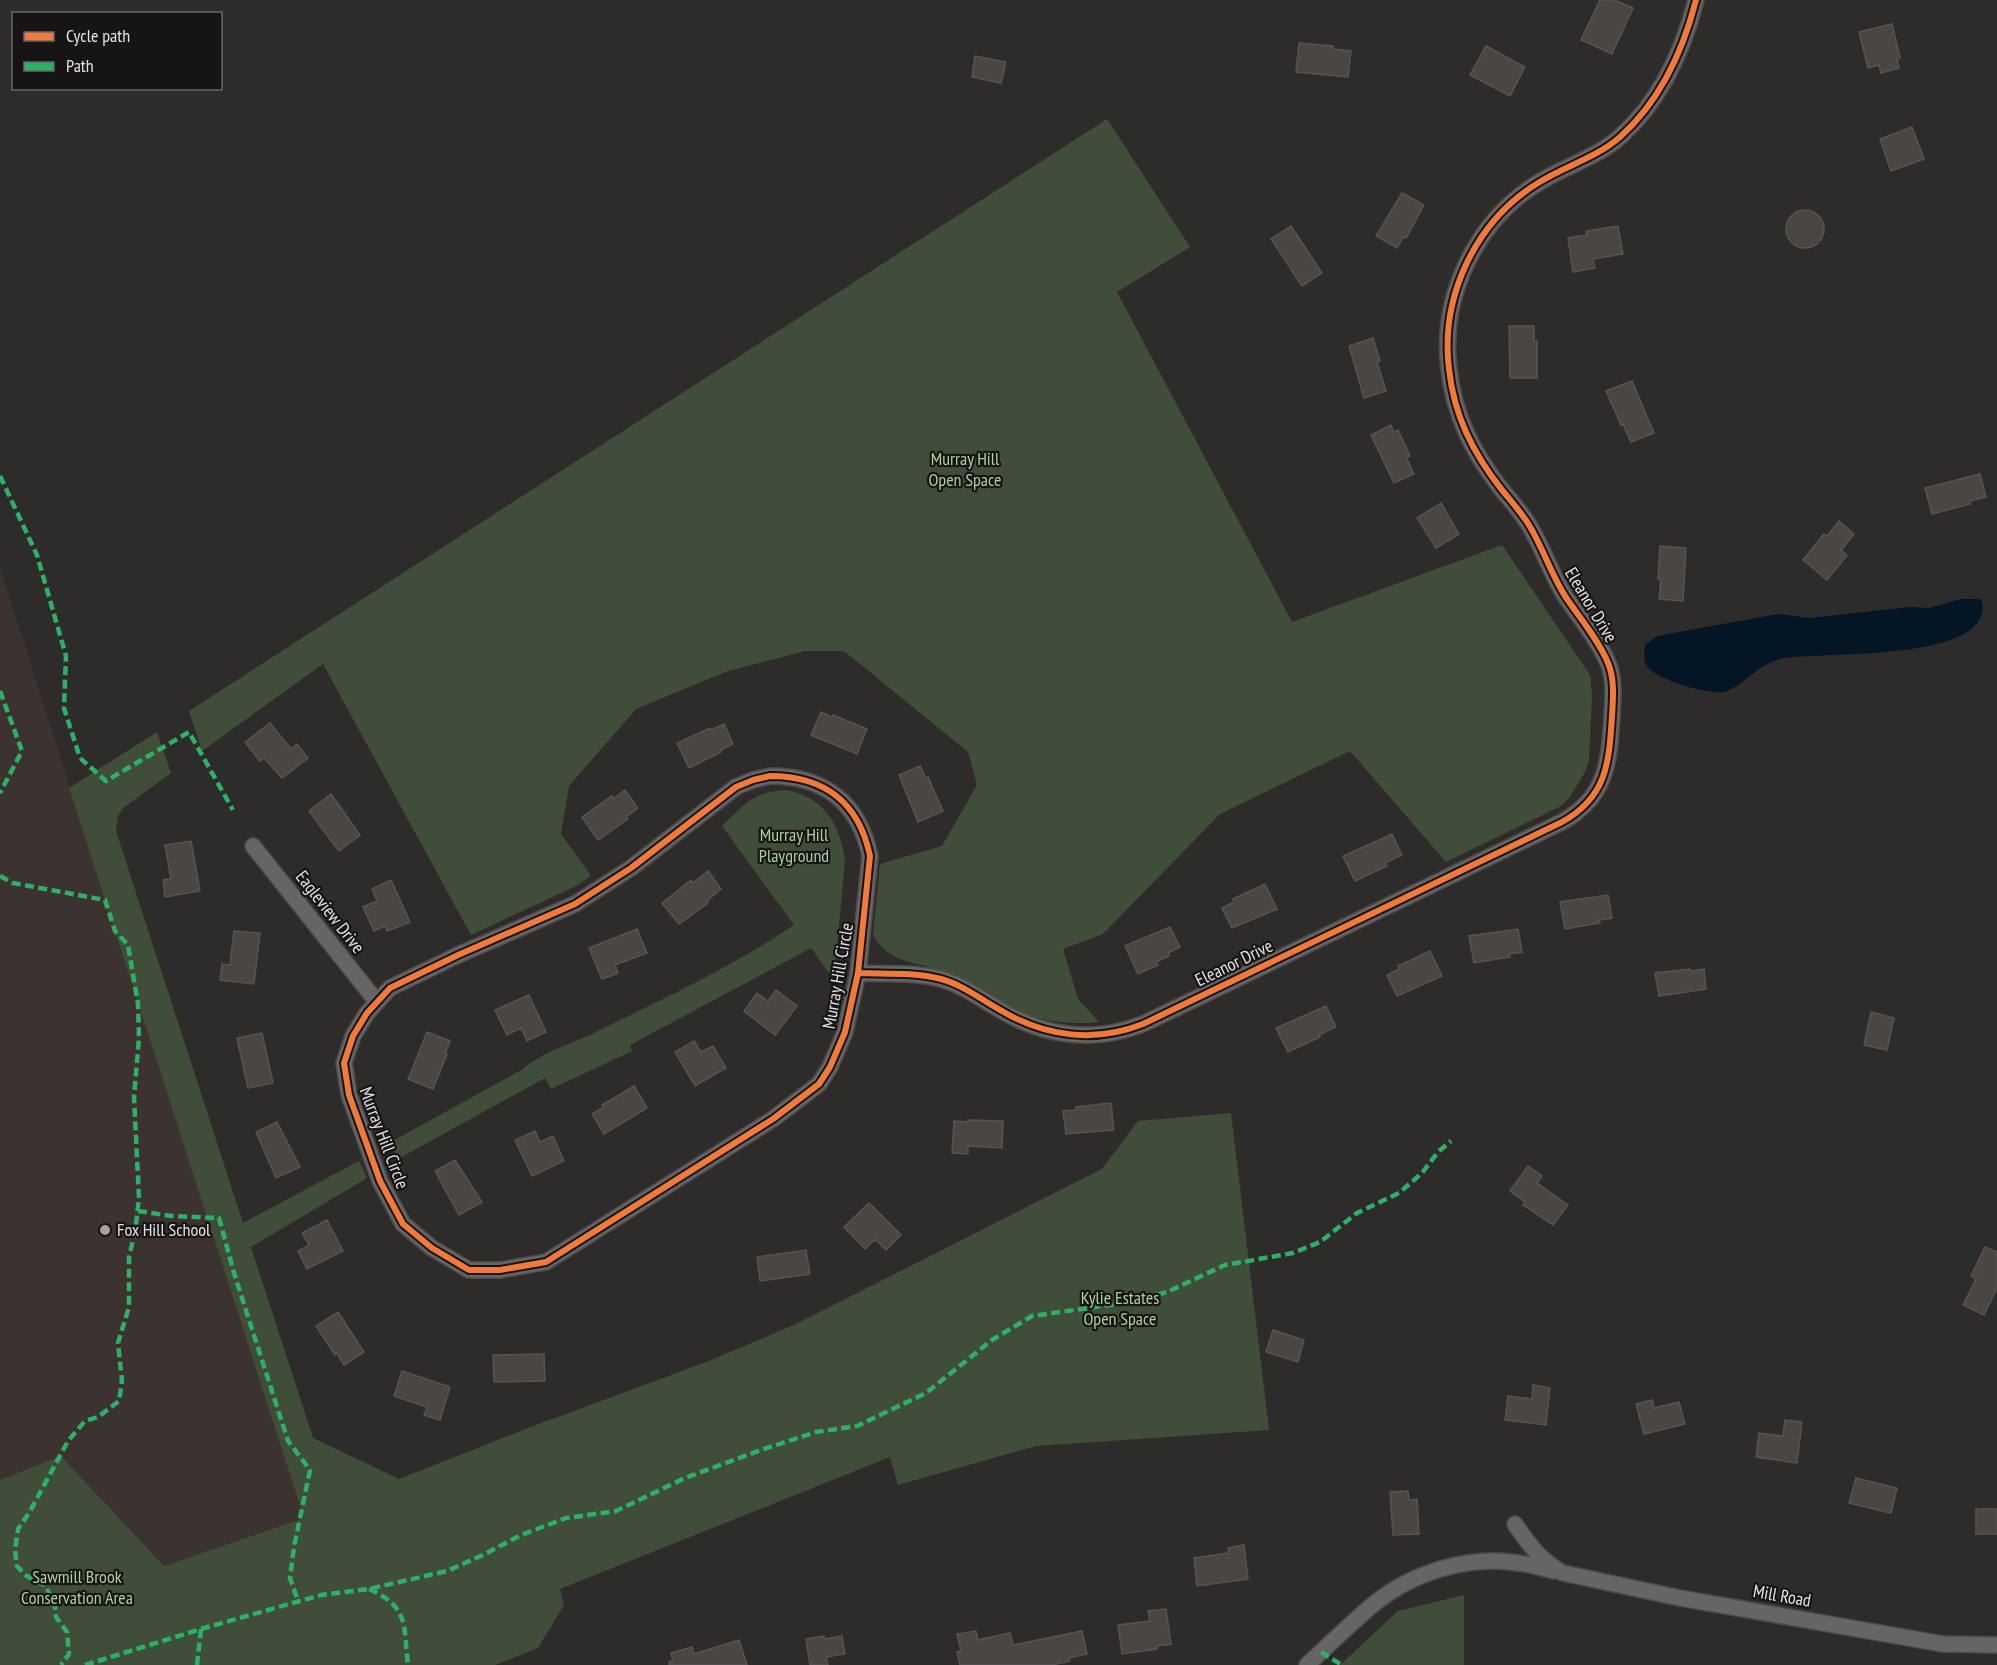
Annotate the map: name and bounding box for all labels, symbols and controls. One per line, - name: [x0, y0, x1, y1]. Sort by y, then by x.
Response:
- legend: [12, 12, 222, 90]
- text: Cycle path: [66, 24, 130, 47]
- text: Path: [66, 54, 94, 77]
- park label: Murray Hill Open Space: [928, 447, 1002, 491]
- street label: Eleanor Drive: [1560, 563, 1623, 647]
- park label: Murray Hill Playground: [759, 823, 829, 867]
- street label: Eagleview Drive: [291, 866, 370, 958]
- street label: Murray Hill Circle: [817, 921, 858, 1031]
- street label: Eleanor Drive: [1191, 934, 1276, 991]
- street label: Murray Hill Circle: [355, 1084, 414, 1192]
- place label: Fox Hill School: [117, 1218, 211, 1241]
- marker: Fox Hill School: [98, 1223, 112, 1237]
- park label: Kylie Estates Open Space: [1081, 1286, 1159, 1330]
- park label: Sawmill Brook Conservation Area: [21, 1565, 133, 1609]
- street label: Mill Road: [1751, 1579, 1813, 1612]

